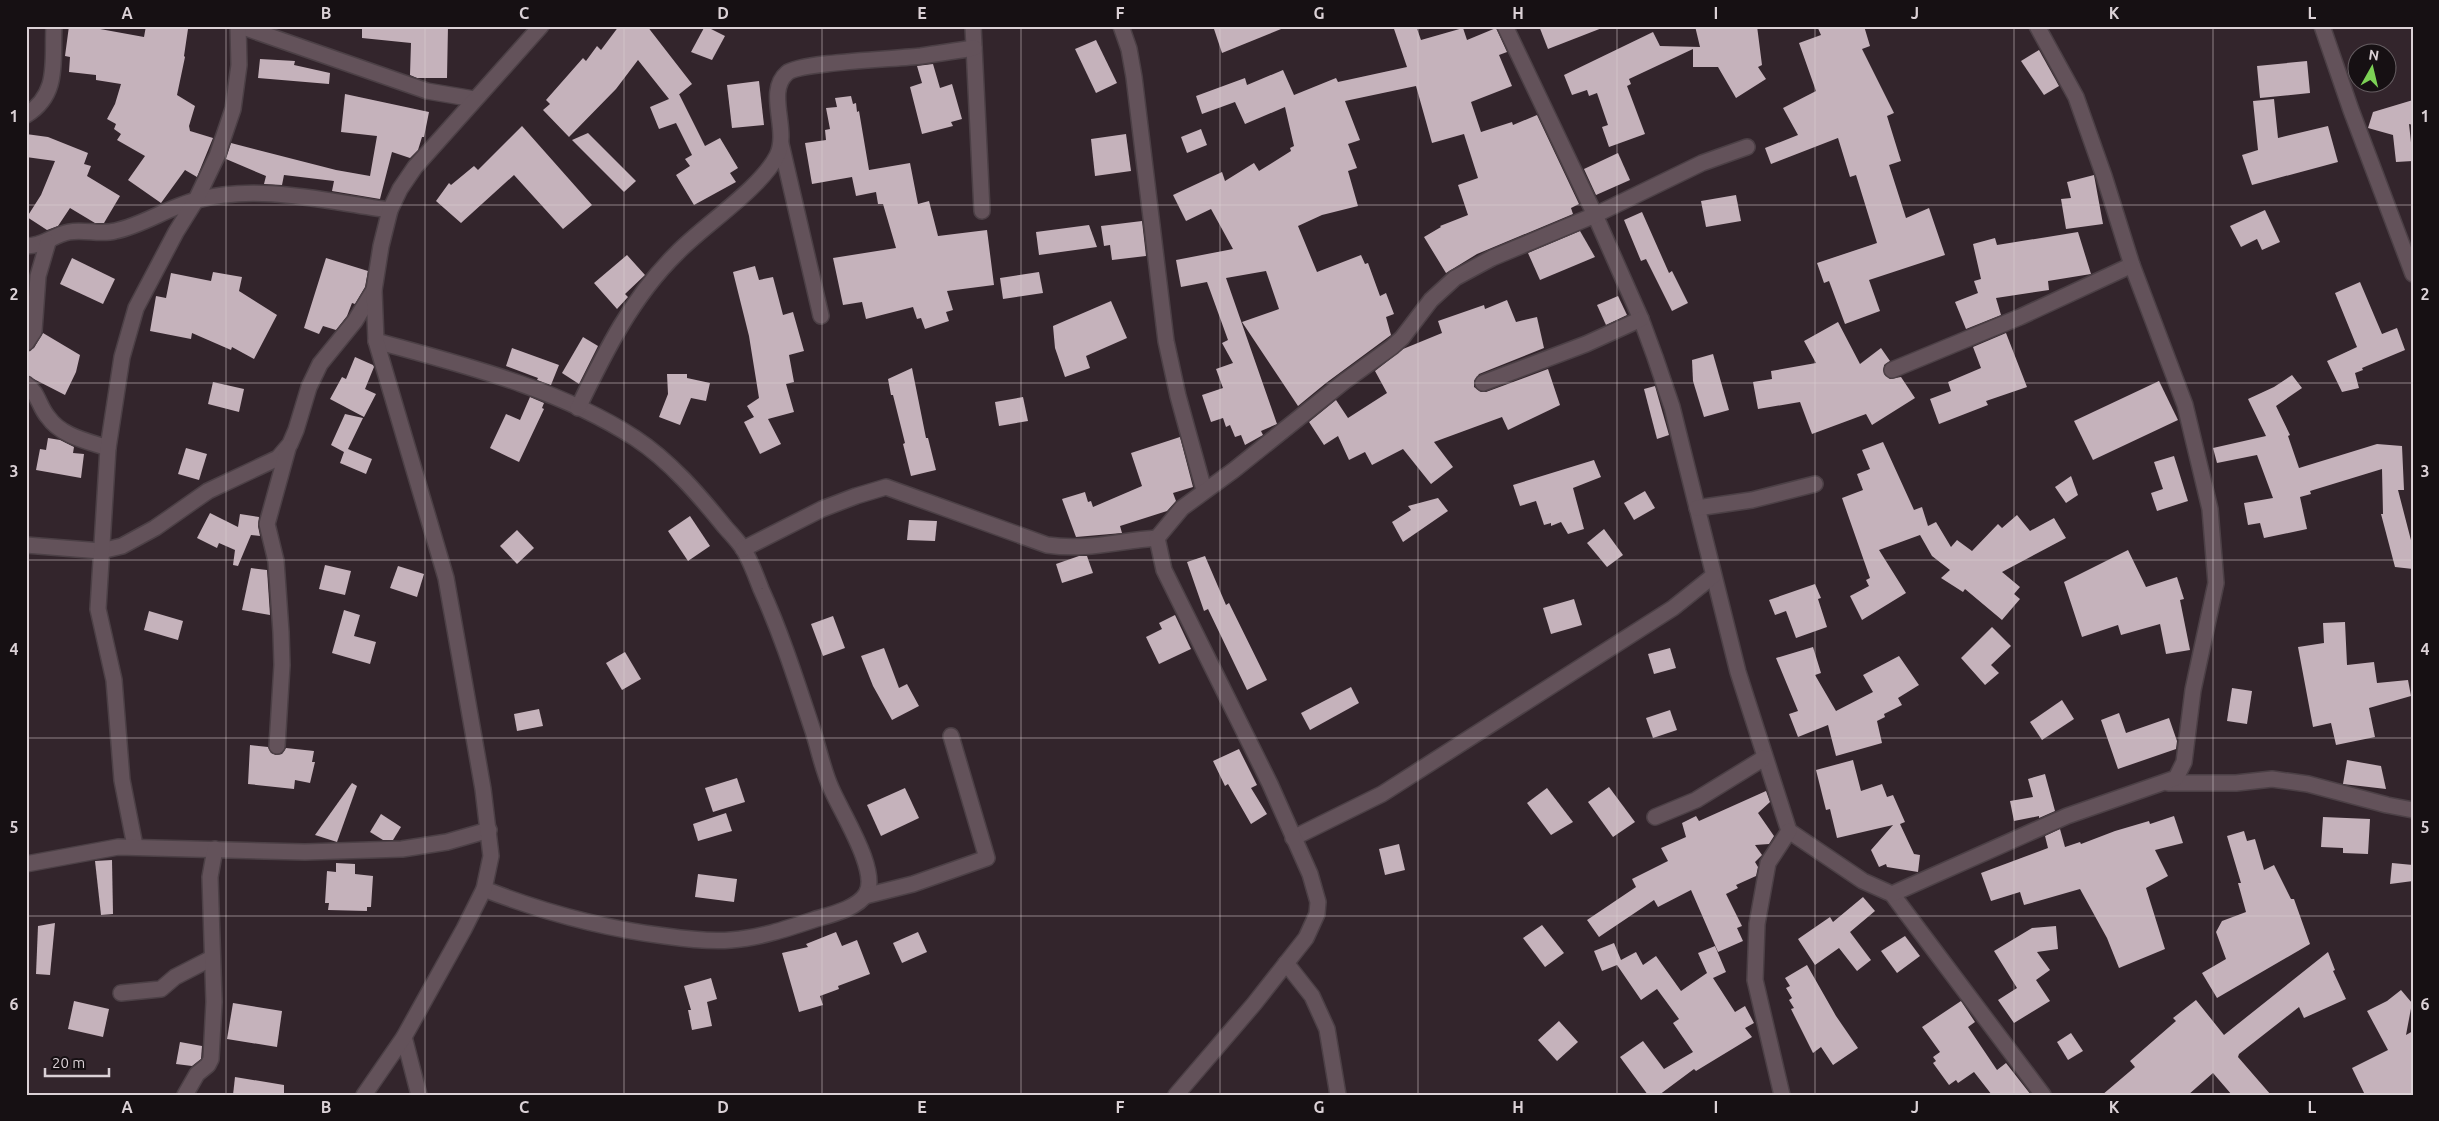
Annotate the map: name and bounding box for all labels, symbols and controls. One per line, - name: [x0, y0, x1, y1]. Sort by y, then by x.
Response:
- text: A: [121, 4, 133, 22]
- text: B: [321, 4, 331, 22]
- text: C: [519, 4, 529, 22]
- text: D: [717, 4, 729, 22]
- text: E: [917, 4, 927, 22]
- text: F: [1116, 4, 1125, 22]
- text: G: [1313, 4, 1325, 22]
- text: H: [1512, 4, 1524, 22]
- text: I: [1714, 4, 1718, 22]
- text: J: [1911, 4, 1919, 22]
- text: K: [2109, 4, 2120, 22]
- text: L: [2308, 4, 2317, 22]
- north arrow: [2346, 42, 2396, 92]
- text: N: [2368, 46, 2380, 64]
- text: 1: [9, 107, 19, 125]
- text: 1: [2420, 107, 2430, 125]
- text: 2: [9, 285, 19, 303]
- text: 2: [2420, 285, 2430, 303]
- text: 3: [9, 462, 19, 480]
- text: 3: [2420, 462, 2430, 480]
- text: 4: [9, 640, 19, 658]
- text: 4: [2420, 640, 2430, 658]
- text: 5: [9, 818, 19, 836]
- text: 5: [2420, 818, 2430, 836]
- text: 6: [9, 995, 19, 1013]
- text: 6: [2420, 995, 2430, 1013]
- scale bar: [45, 1046, 109, 1078]
- text: 20 m: [52, 1054, 85, 1071]
- text: A: [121, 1098, 133, 1116]
- text: B: [321, 1098, 331, 1116]
- text: C: [519, 1098, 529, 1116]
- text: D: [717, 1098, 729, 1116]
- text: E: [917, 1098, 927, 1116]
- text: F: [1116, 1098, 1125, 1116]
- text: G: [1313, 1098, 1325, 1116]
- text: H: [1512, 1098, 1524, 1116]
- text: I: [1714, 1098, 1718, 1116]
- text: J: [1911, 1098, 1919, 1116]
- text: K: [2109, 1098, 2120, 1116]
- text: L: [2308, 1098, 2317, 1116]

